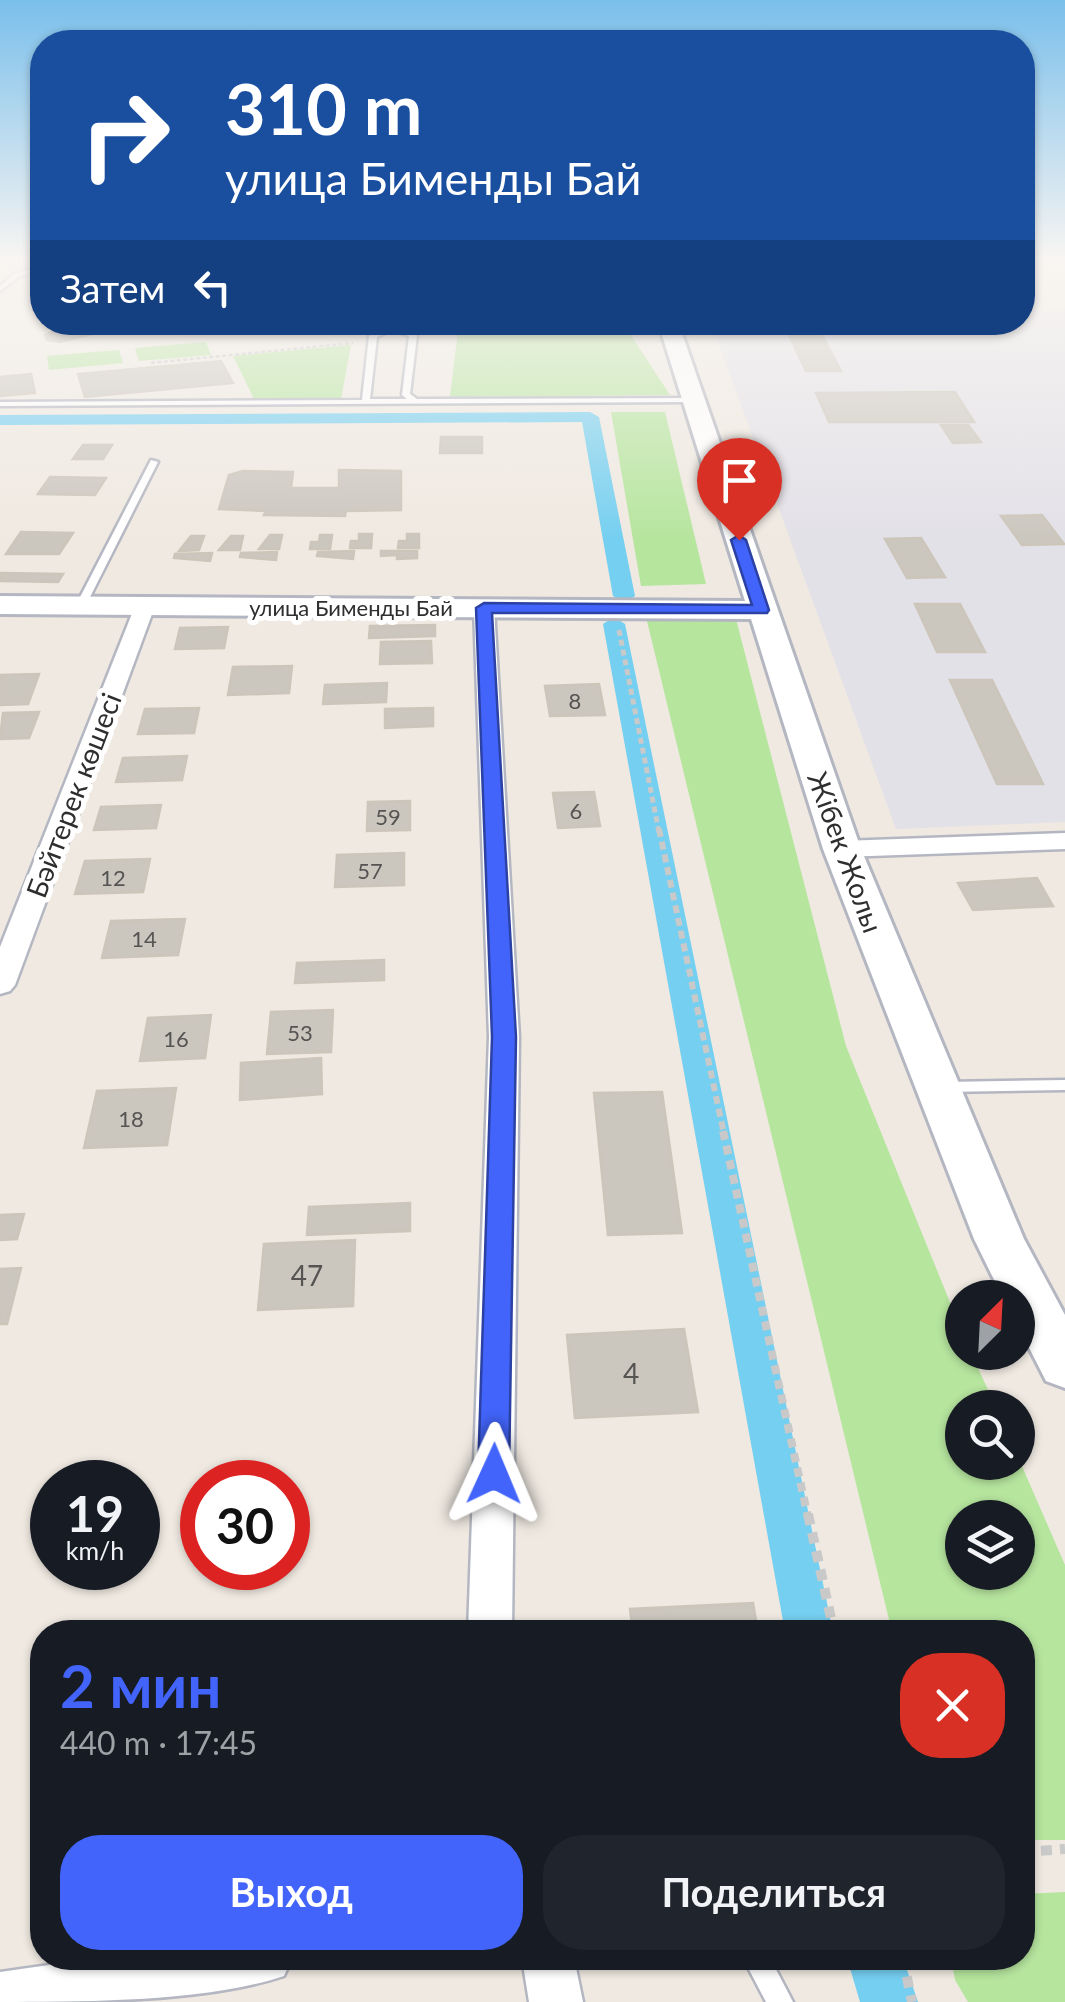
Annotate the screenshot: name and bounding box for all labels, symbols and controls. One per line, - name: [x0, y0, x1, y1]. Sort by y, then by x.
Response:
- text: 310 m: [225, 66, 422, 150]
- icon: right: [60, 70, 190, 200]
- text: улица Бименды Бай: [225, 151, 642, 205]
- icon: left: [185, 260, 240, 315]
- text: Затем: [60, 265, 165, 311]
- pin: [697, 438, 782, 541]
- icon: arrive: [712, 453, 767, 508]
- street label: улица Бименды Бай: [249, 594, 453, 621]
- house number: 8: [569, 687, 581, 714]
- street label: Бәйтерек көшесі: [18, 688, 128, 902]
- street label: Жібек Жолы: [801, 767, 891, 937]
- house number: 6: [570, 797, 582, 824]
- house number: 59: [375, 803, 401, 830]
- house number: 57: [357, 857, 383, 884]
- house number: 12: [100, 864, 126, 891]
- house number: 14: [131, 925, 157, 952]
- house number: 53: [287, 1019, 313, 1046]
- house number: 16: [163, 1025, 189, 1052]
- house number: 18: [118, 1105, 144, 1132]
- house number: 47: [291, 1258, 323, 1292]
- north arrow: [945, 1280, 1035, 1370]
- map controls: [945, 1280, 1035, 1590]
- house number: 4: [623, 1356, 639, 1390]
- button: search: [945, 1390, 1035, 1480]
- position arrow: [442, 1422, 546, 1526]
- speed limit sign: 30: [180, 1460, 310, 1590]
- text: 19: [66, 1483, 124, 1543]
- button: layers: [945, 1500, 1035, 1590]
- text: km/h: [66, 1535, 124, 1565]
- text: 2 мин: [60, 1649, 222, 1721]
- button: close: [900, 1653, 1005, 1758]
- text: 440 m · 17:45: [60, 1723, 257, 1762]
- button: Выход: [60, 1835, 523, 1950]
- button: Поделиться: [543, 1835, 1005, 1950]

